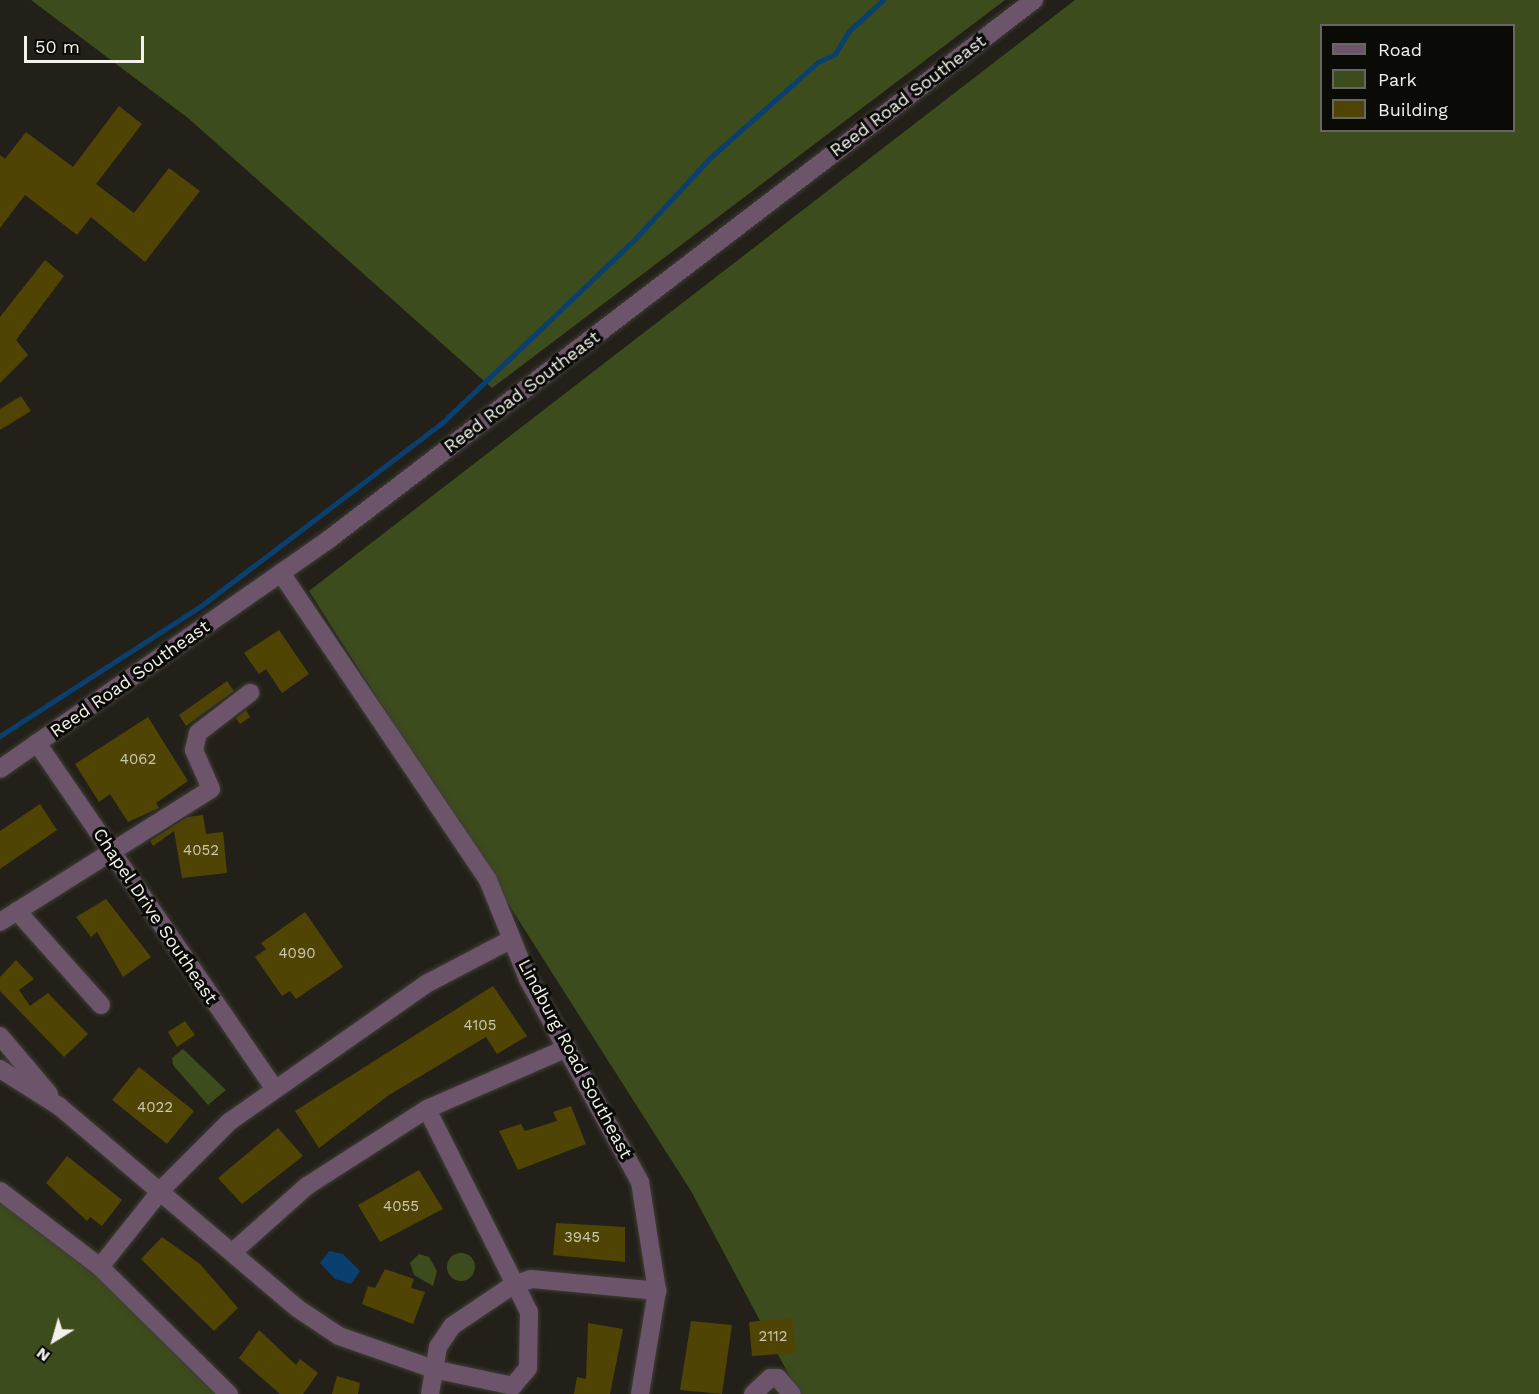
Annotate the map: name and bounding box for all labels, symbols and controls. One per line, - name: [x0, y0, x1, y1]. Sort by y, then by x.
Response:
- scale bar: [27, 24, 147, 62]
- legend: [1320, 24, 1515, 132]
- street label: Reed Road Southeast: [826, 30, 990, 162]
- text: 50 m: [35, 36, 80, 57]
- text: Road: [1378, 39, 1422, 60]
- text: Park: [1378, 69, 1417, 90]
- text: Building: [1378, 99, 1448, 120]
- street label: Reed Road Southeast: [440, 326, 604, 458]
- street label: Reed Road Southeast: [46, 616, 214, 742]
- house number: 4062: [120, 751, 156, 769]
- street label: Chapel Drive Southeast: [88, 824, 222, 1008]
- house number: 4052: [183, 842, 219, 860]
- house number: 4090: [278, 945, 316, 963]
- street label: Lindburg Road Southeast: [513, 956, 637, 1162]
- house number: 4105: [464, 1017, 496, 1035]
- house number: 4022: [137, 1099, 173, 1117]
- house number: 4055: [383, 1198, 419, 1216]
- house number: 3945: [564, 1229, 600, 1247]
- north arrow: [24, 1310, 84, 1370]
- house number: 2112: [758, 1328, 788, 1346]
- text: N: [32, 1344, 53, 1366]

